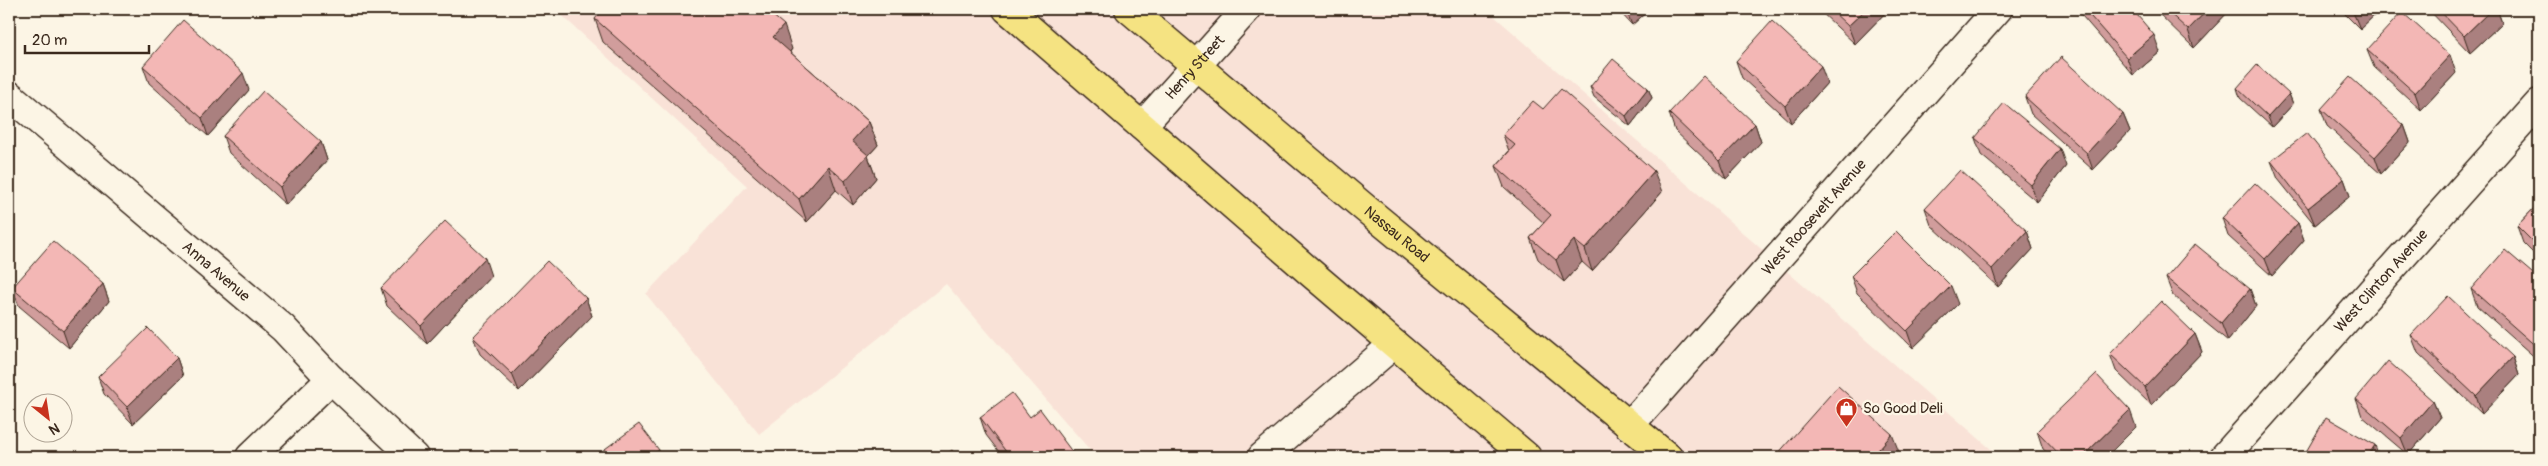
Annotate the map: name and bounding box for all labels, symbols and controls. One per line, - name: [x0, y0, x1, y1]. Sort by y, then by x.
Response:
- scale bar: [25, 22, 149, 54]
- street label: Henry Street: [1161, 30, 1229, 103]
- text: 20 m: [32, 31, 67, 50]
- street label: West Roosevelt Avenue: [1758, 155, 1871, 279]
- street label: Nassau Road: [1360, 202, 1433, 267]
- street label: West Clinton Avenue: [2330, 225, 2432, 336]
- street label: Anna Avenue: [178, 237, 254, 306]
- north arrow: [22, 394, 72, 444]
- shop icon: So Good Deli: [1835, 396, 1859, 427]
- place label: So Good Deli: [1863, 399, 1943, 418]
- text: N: [46, 419, 63, 439]

